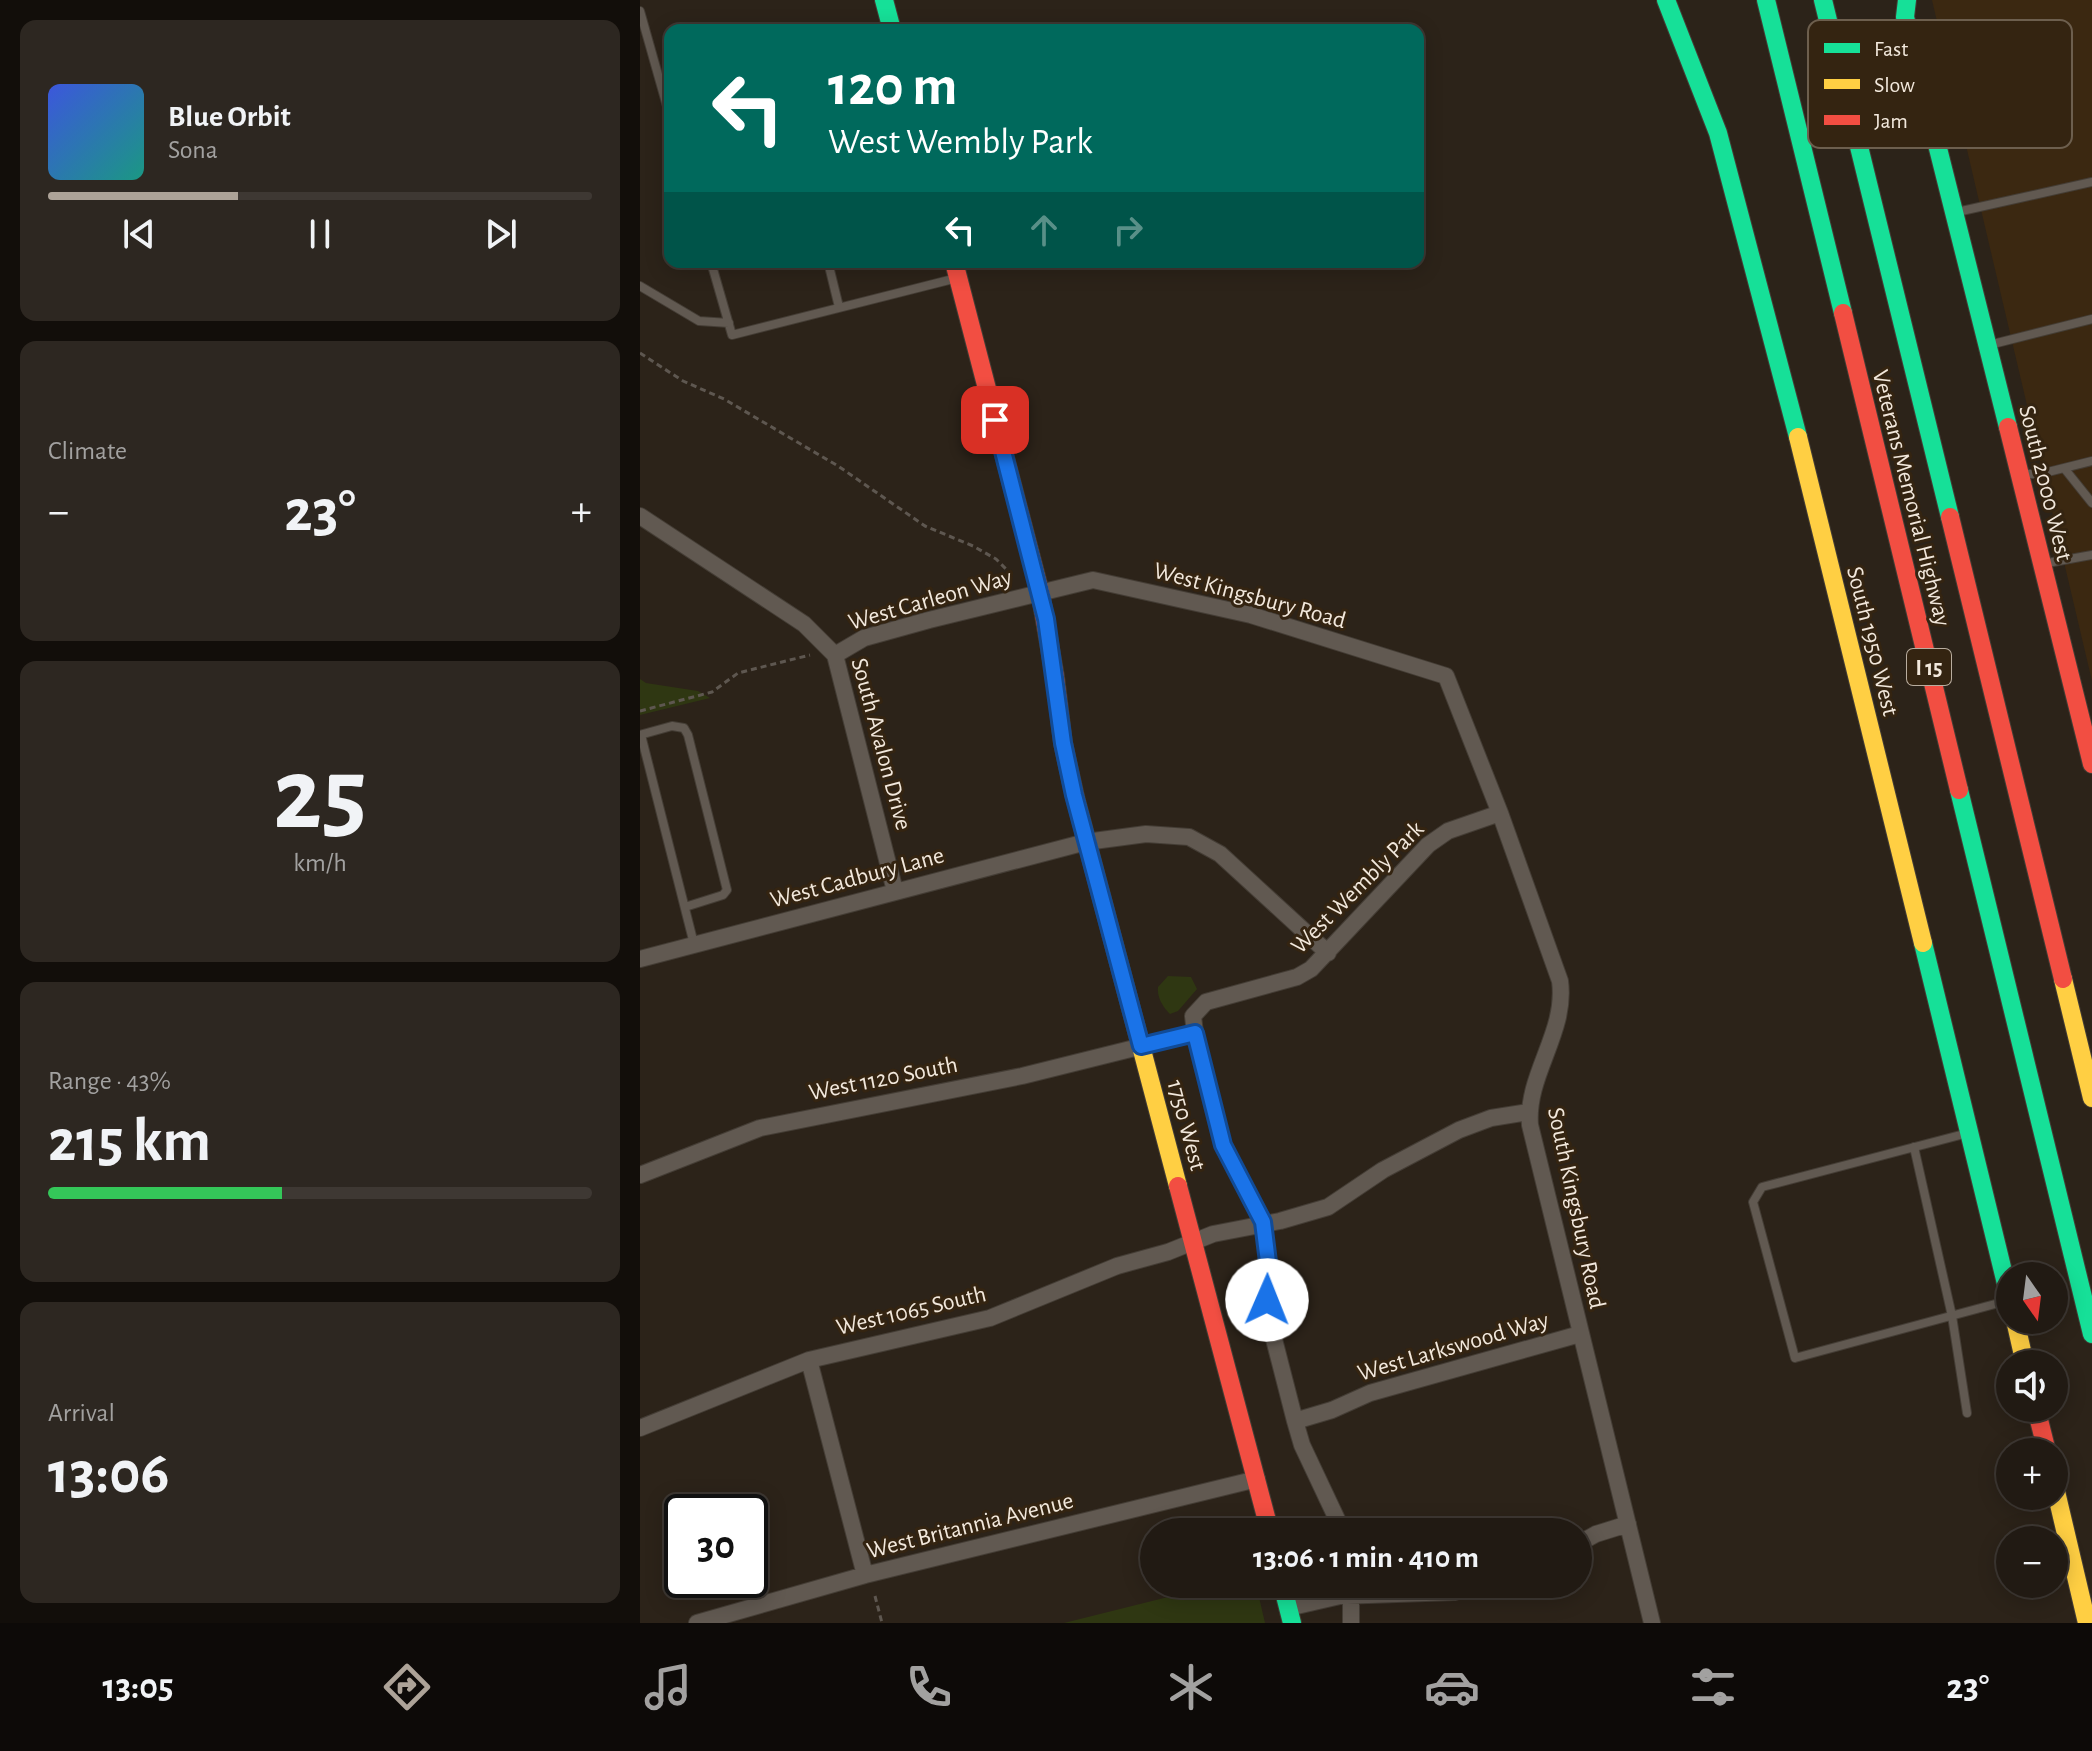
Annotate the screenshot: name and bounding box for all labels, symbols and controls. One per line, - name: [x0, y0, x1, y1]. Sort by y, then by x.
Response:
- legend: [1808, 20, 2072, 148]
- text: Fast: [1874, 38, 1908, 60]
- icon: left: [696, 56, 800, 160]
- text: 120 m: [828, 59, 957, 115]
- text: Slow: [1874, 74, 1915, 96]
- text: Blue Orbit: [168, 102, 291, 132]
- text: Jam: [1874, 110, 1908, 132]
- text: West Wembly Park: [828, 124, 1093, 160]
- text: Sona: [168, 137, 218, 163]
- icon: left: [938, 208, 982, 252]
- icon: ahead: [1022, 208, 1066, 252]
- icon: right: [1106, 208, 1150, 252]
- icon: previous: [117, 212, 161, 256]
- icon: pause: [298, 212, 342, 256]
- icon: next: [479, 212, 523, 256]
- street label: Veterans Memorial Highway: [1868, 368, 1954, 629]
- pin: [961, 386, 1029, 454]
- icon: arrive: [973, 398, 1017, 442]
- street label: South 2000 West: [2014, 403, 2076, 564]
- text: Climate: [48, 438, 127, 464]
- text: 23°: [284, 482, 356, 542]
- text: −: [48, 490, 69, 534]
- text: +: [571, 490, 592, 534]
- street label: West Kingsbury Road: [1151, 559, 1349, 633]
- street label: South 1950 West: [1842, 564, 1902, 719]
- street label: West Carleon Way: [846, 565, 1015, 635]
- road number: I 15: [1907, 649, 1951, 685]
- street label: South Avalon Drive: [847, 656, 916, 833]
- text: 25: [273, 744, 367, 848]
- street label: West Wembly Park: [1287, 817, 1429, 959]
- street label: West Cadbury Lane: [768, 843, 947, 913]
- text: km/h: [293, 850, 347, 876]
- street label: West 1120 South: [807, 1053, 960, 1105]
- text: Range · 43%: [48, 1068, 171, 1094]
- street label: 1750 West: [1162, 1077, 1210, 1174]
- street label: South Kingsbury Road: [1543, 1105, 1609, 1311]
- text: 215 km: [48, 1112, 211, 1172]
- position arrow: [1225, 1258, 1309, 1342]
- north arrow: [1996, 1262, 2068, 1334]
- map controls: [1996, 1262, 2068, 1598]
- street label: West 1065 South: [834, 1282, 989, 1340]
- street label: West Larkswood Way: [1355, 1308, 1551, 1386]
- button: sound: [1996, 1350, 2068, 1422]
- text: Arrival: [48, 1400, 115, 1426]
- button: +: [1996, 1438, 2068, 1510]
- text: 13:06: [48, 1444, 169, 1504]
- street label: West Britannia Avenue: [864, 1489, 1076, 1563]
- speed limit sign: 30: [664, 1494, 768, 1598]
- button: −: [1996, 1526, 2068, 1598]
- text: 13:06 · 1 min · 410 m: [1253, 1543, 1479, 1573]
- icon: directions: [379, 1659, 435, 1715]
- icon: music: [640, 1659, 696, 1715]
- icon: phone: [901, 1659, 957, 1715]
- icon: climate: [1163, 1659, 1219, 1715]
- icon: car: [1424, 1659, 1480, 1715]
- icon: filters: [1685, 1659, 1741, 1715]
- text: 13:05: [103, 1669, 174, 1705]
- text: 23°: [1946, 1669, 1989, 1705]

